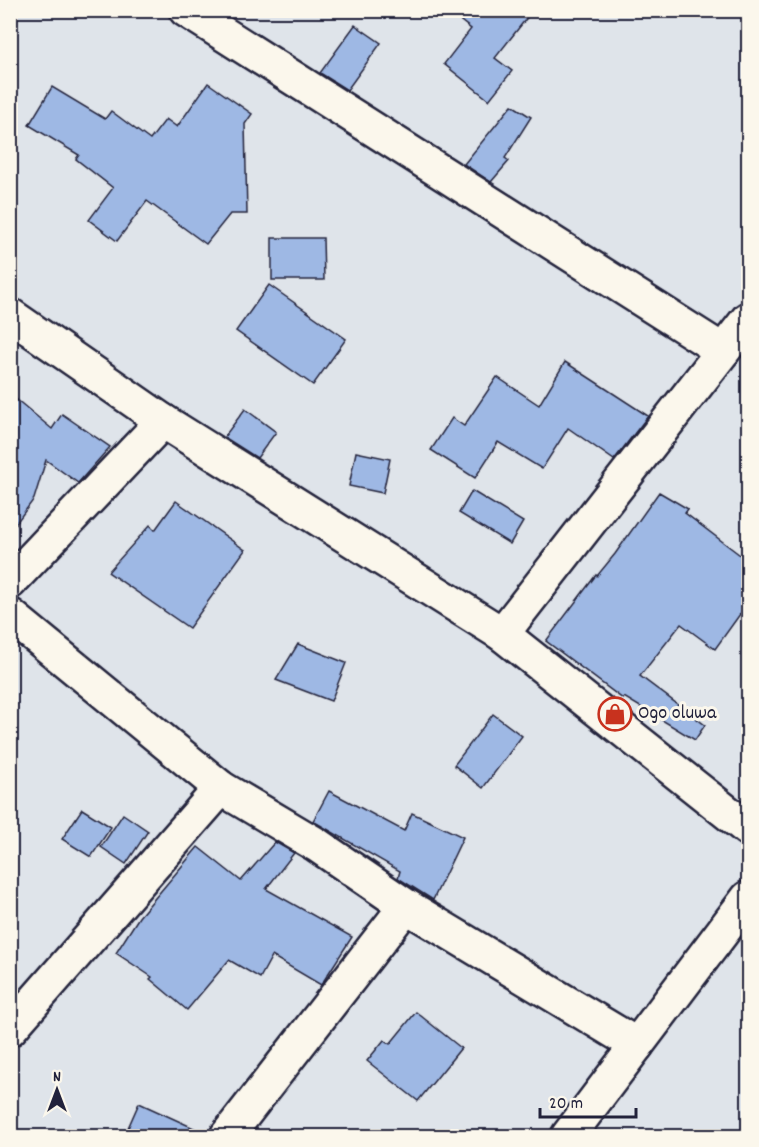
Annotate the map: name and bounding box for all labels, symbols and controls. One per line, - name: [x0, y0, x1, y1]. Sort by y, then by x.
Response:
- shop icon: Ogo oluwa: [597, 696, 633, 732]
- place label: Ogo oluwa: [638, 700, 717, 728]
- north arrow: [27, 1060, 87, 1120]
- text: N: [53, 1066, 61, 1089]
- scale bar: [540, 1081, 636, 1119]
- text: 20 m: [549, 1092, 583, 1117]

